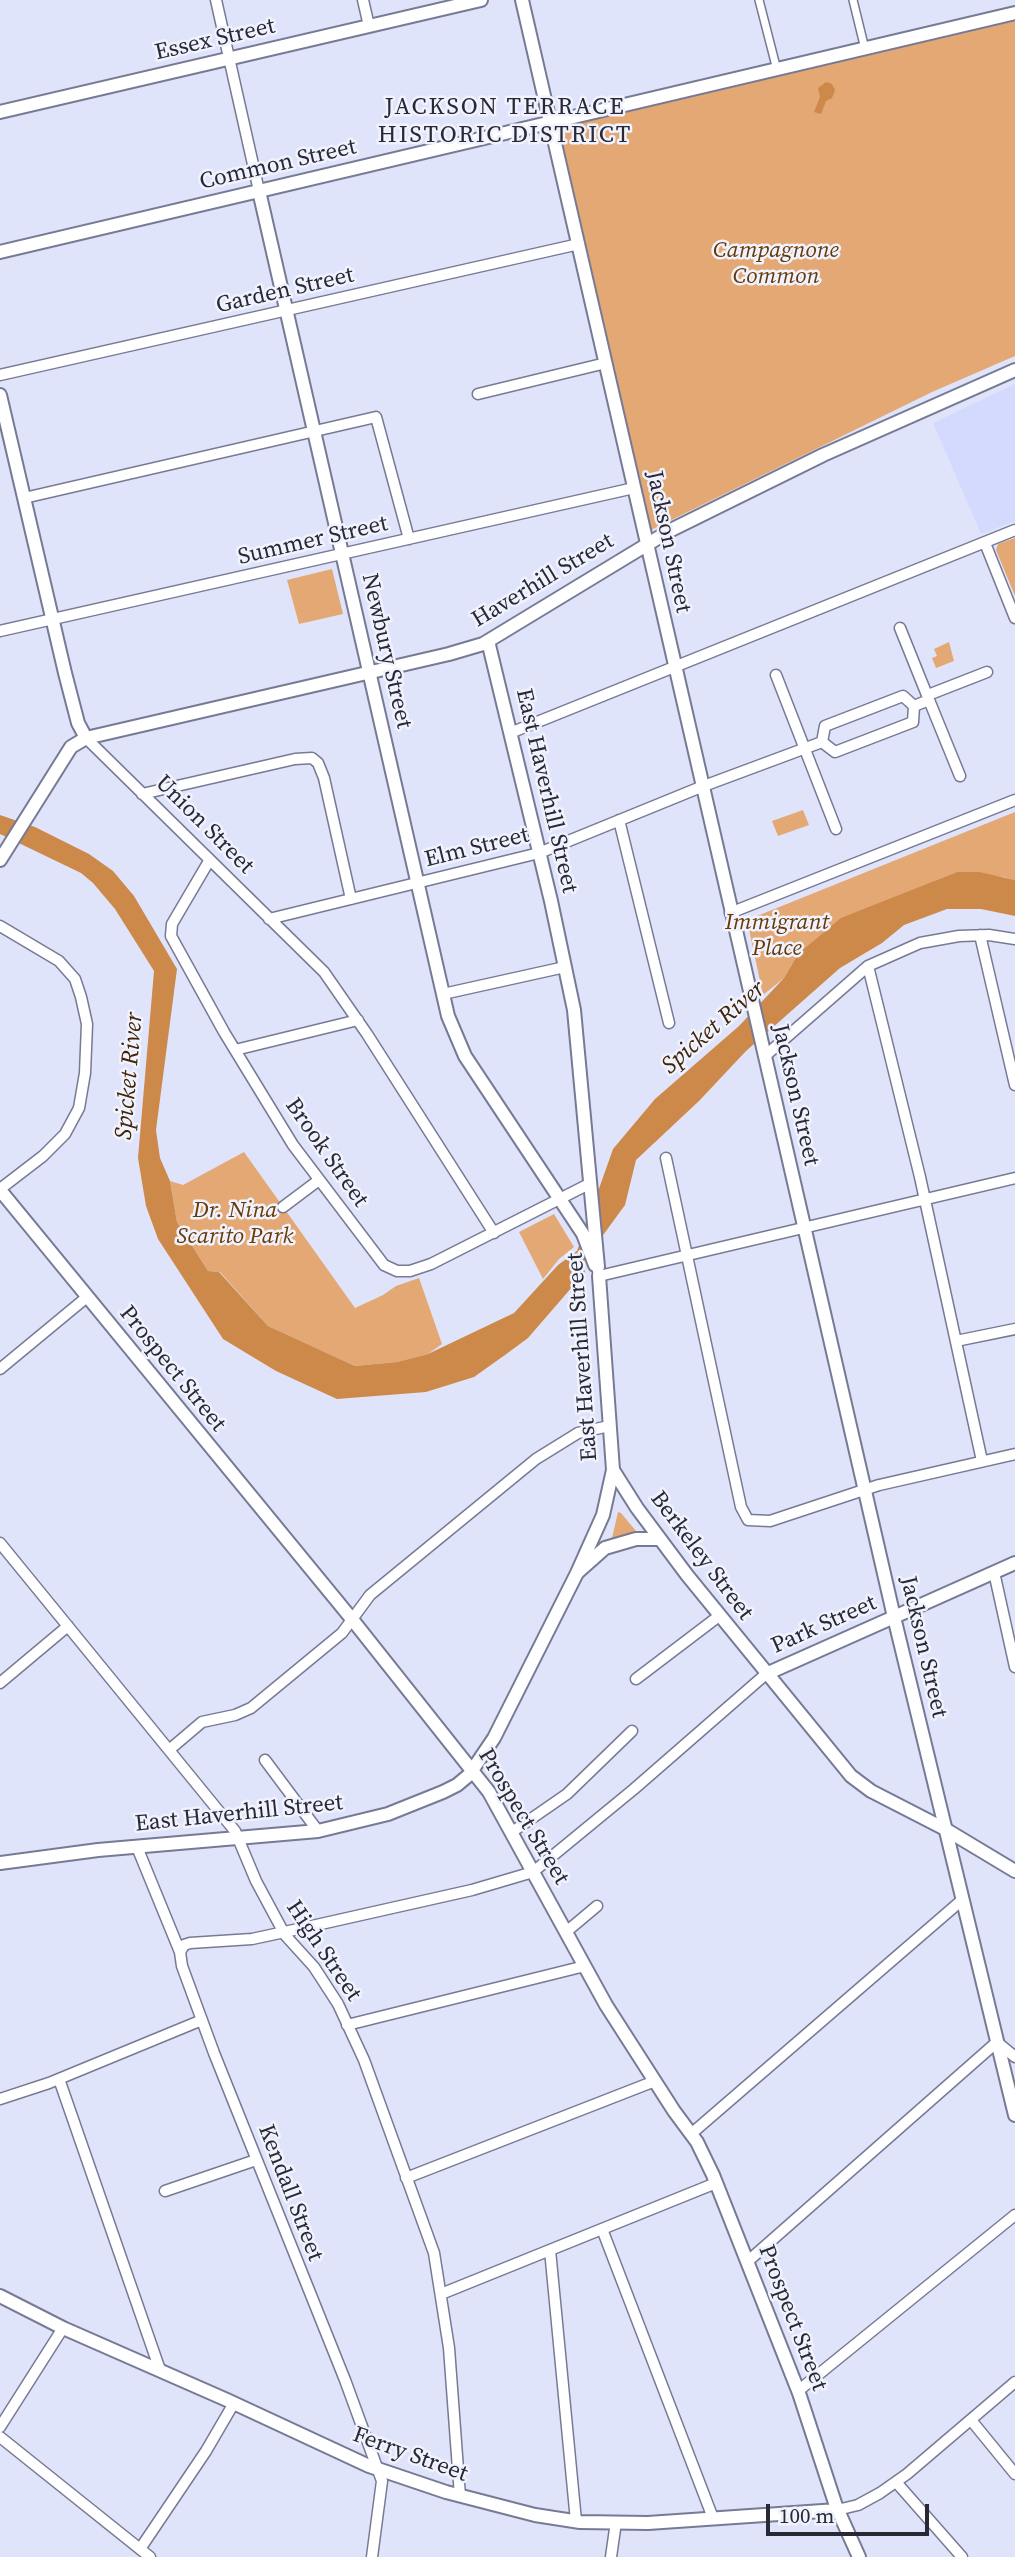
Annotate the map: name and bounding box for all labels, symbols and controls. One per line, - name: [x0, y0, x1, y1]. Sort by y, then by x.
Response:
- street label: Essex Street: [152, 13, 278, 67]
- district label: JACKSON TERRACE HISTORIC DISTRICT: [380, 94, 630, 150]
- street label: Common Street: [197, 134, 359, 196]
- park label: Campagnone Common: [713, 237, 839, 291]
- street label: Garden Street: [214, 262, 356, 320]
- street label: Jackson Street: [639, 469, 697, 615]
- street label: Summer Street: [236, 510, 390, 572]
- street label: Haverhill Street: [467, 528, 619, 634]
- street label: Newbury Street: [355, 571, 417, 731]
- street label: East Haverhill Street: [509, 686, 583, 896]
- street label: Union Street: [149, 770, 259, 880]
- street label: Elm Street: [422, 822, 532, 874]
- park label: Immigrant Place: [725, 909, 829, 963]
- water label: Spicket River: [656, 975, 772, 1081]
- water label: Spicket River: [110, 1011, 150, 1141]
- street label: Jackson Street: [765, 1022, 825, 1168]
- street label: Brook Street: [278, 1093, 374, 1213]
- park label: Dr. Nina Scarito Park: [177, 1197, 293, 1251]
- street label: East Haverhill Street: [562, 1252, 604, 1462]
- street label: Prospect Street: [113, 1301, 231, 1437]
- street label: Berkeley Street: [644, 1486, 758, 1626]
- street label: Jackson Street: [893, 1574, 953, 1720]
- street label: Park Street: [767, 1590, 881, 1660]
- street label: Prospect Street: [472, 1744, 574, 1890]
- street label: East Haverhill Street: [134, 1789, 344, 1839]
- street label: High Street: [279, 1895, 367, 2007]
- street label: Kendall Street: [251, 2121, 329, 2265]
- street label: Prospect Street: [752, 2241, 832, 2395]
- street label: Ferry Street: [349, 2421, 471, 2489]
- scale bar: [770, 2490, 933, 2534]
- text: 100 m: [779, 2501, 834, 2530]

